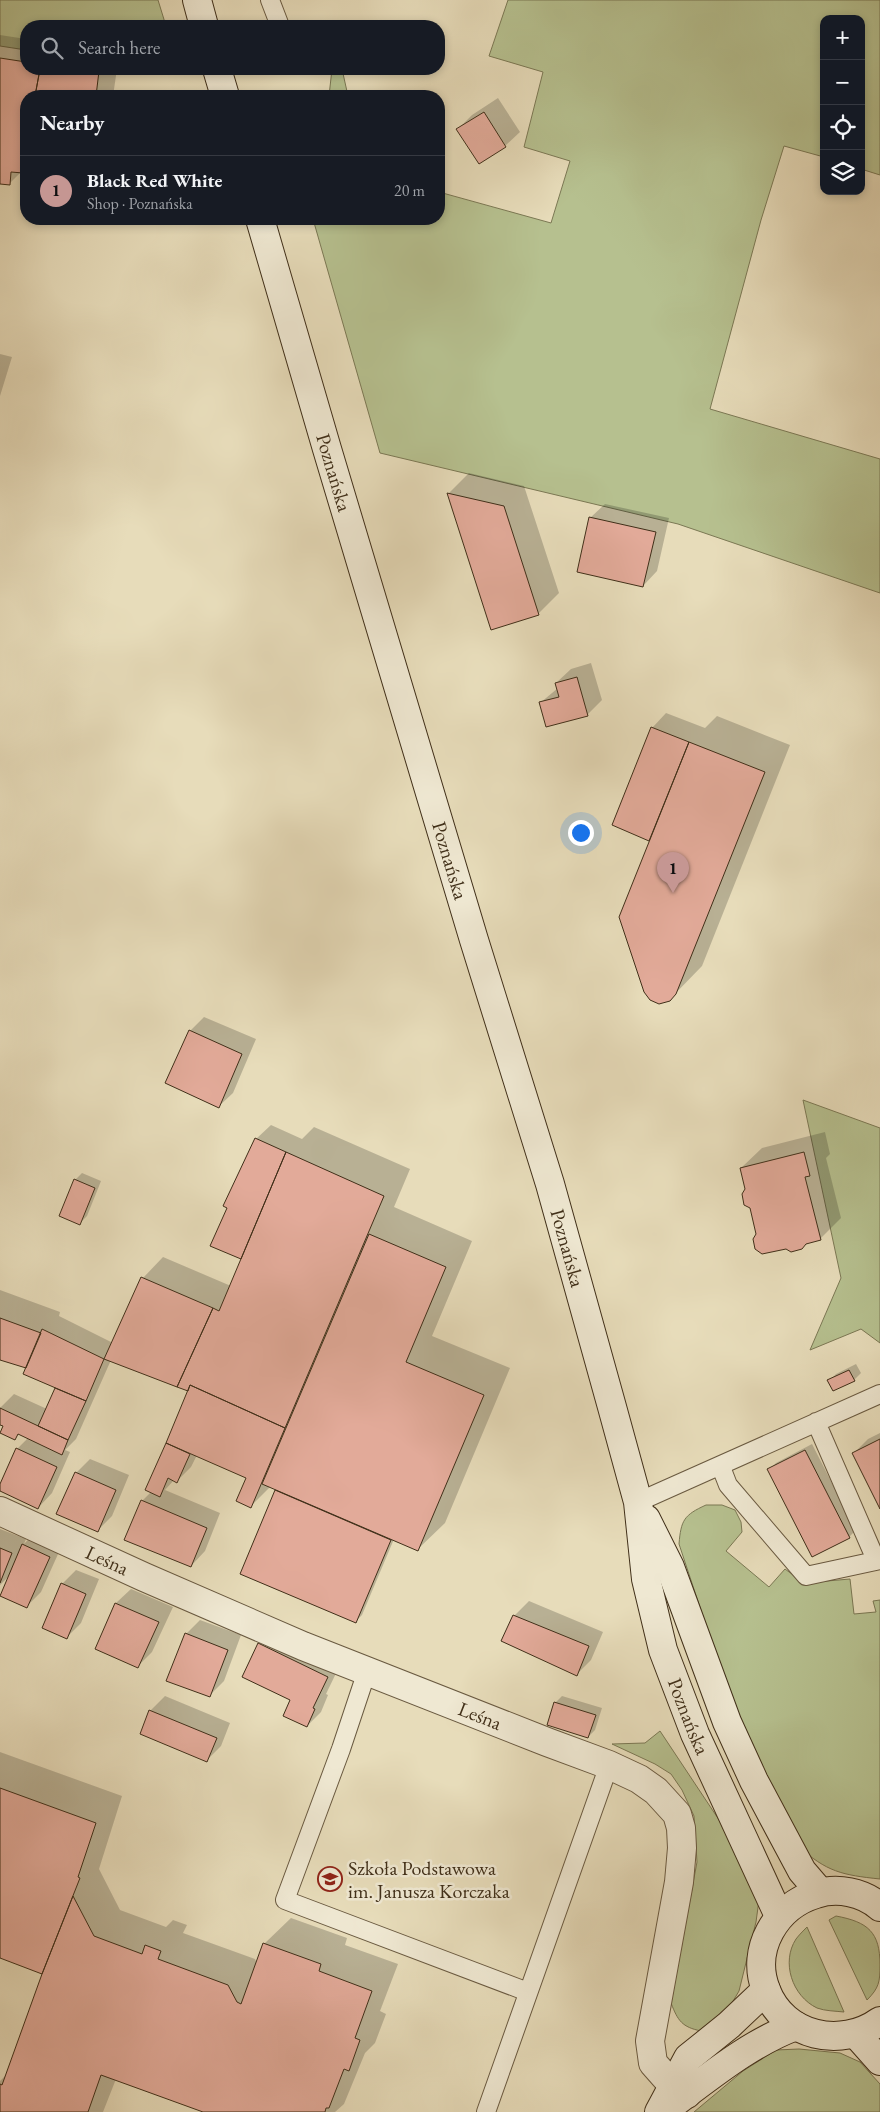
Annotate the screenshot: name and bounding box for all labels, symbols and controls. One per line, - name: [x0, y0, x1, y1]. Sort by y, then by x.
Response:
- map controls: [820, 15, 865, 195]
- button: +: [820, 15, 865, 60]
- search box: [20, 20, 445, 75]
- icon: search: [38, 34, 66, 62]
- text: Search here: [78, 35, 160, 60]
- button: −: [820, 60, 865, 105]
- button: locate: [820, 105, 865, 150]
- text: Nearby: [40, 109, 104, 136]
- button: layers: [820, 150, 865, 195]
- text: Black Red White: [87, 168, 223, 193]
- text: 1: [52, 180, 60, 201]
- text: 20 m: [394, 180, 425, 201]
- text: Shop · Poznańska: [87, 193, 193, 214]
- street label: Poznańska: [310, 430, 358, 515]
- street label: Poznańska: [426, 818, 474, 903]
- your location: [568, 820, 594, 846]
- pin: 1: [657, 852, 689, 893]
- street label: Poznańska: [545, 1206, 591, 1290]
- street label: Leśna: [82, 1539, 133, 1581]
- street label: Poznańska: [662, 1674, 716, 1759]
- street label: Leśna: [455, 1695, 506, 1736]
- place label: Szkoła Podstawowa im. Janusza Korczaka: [348, 1855, 510, 1904]
- school or university icon: Szkoła Podstawowa im. Janusza Korczaka: [317, 1866, 343, 1892]

